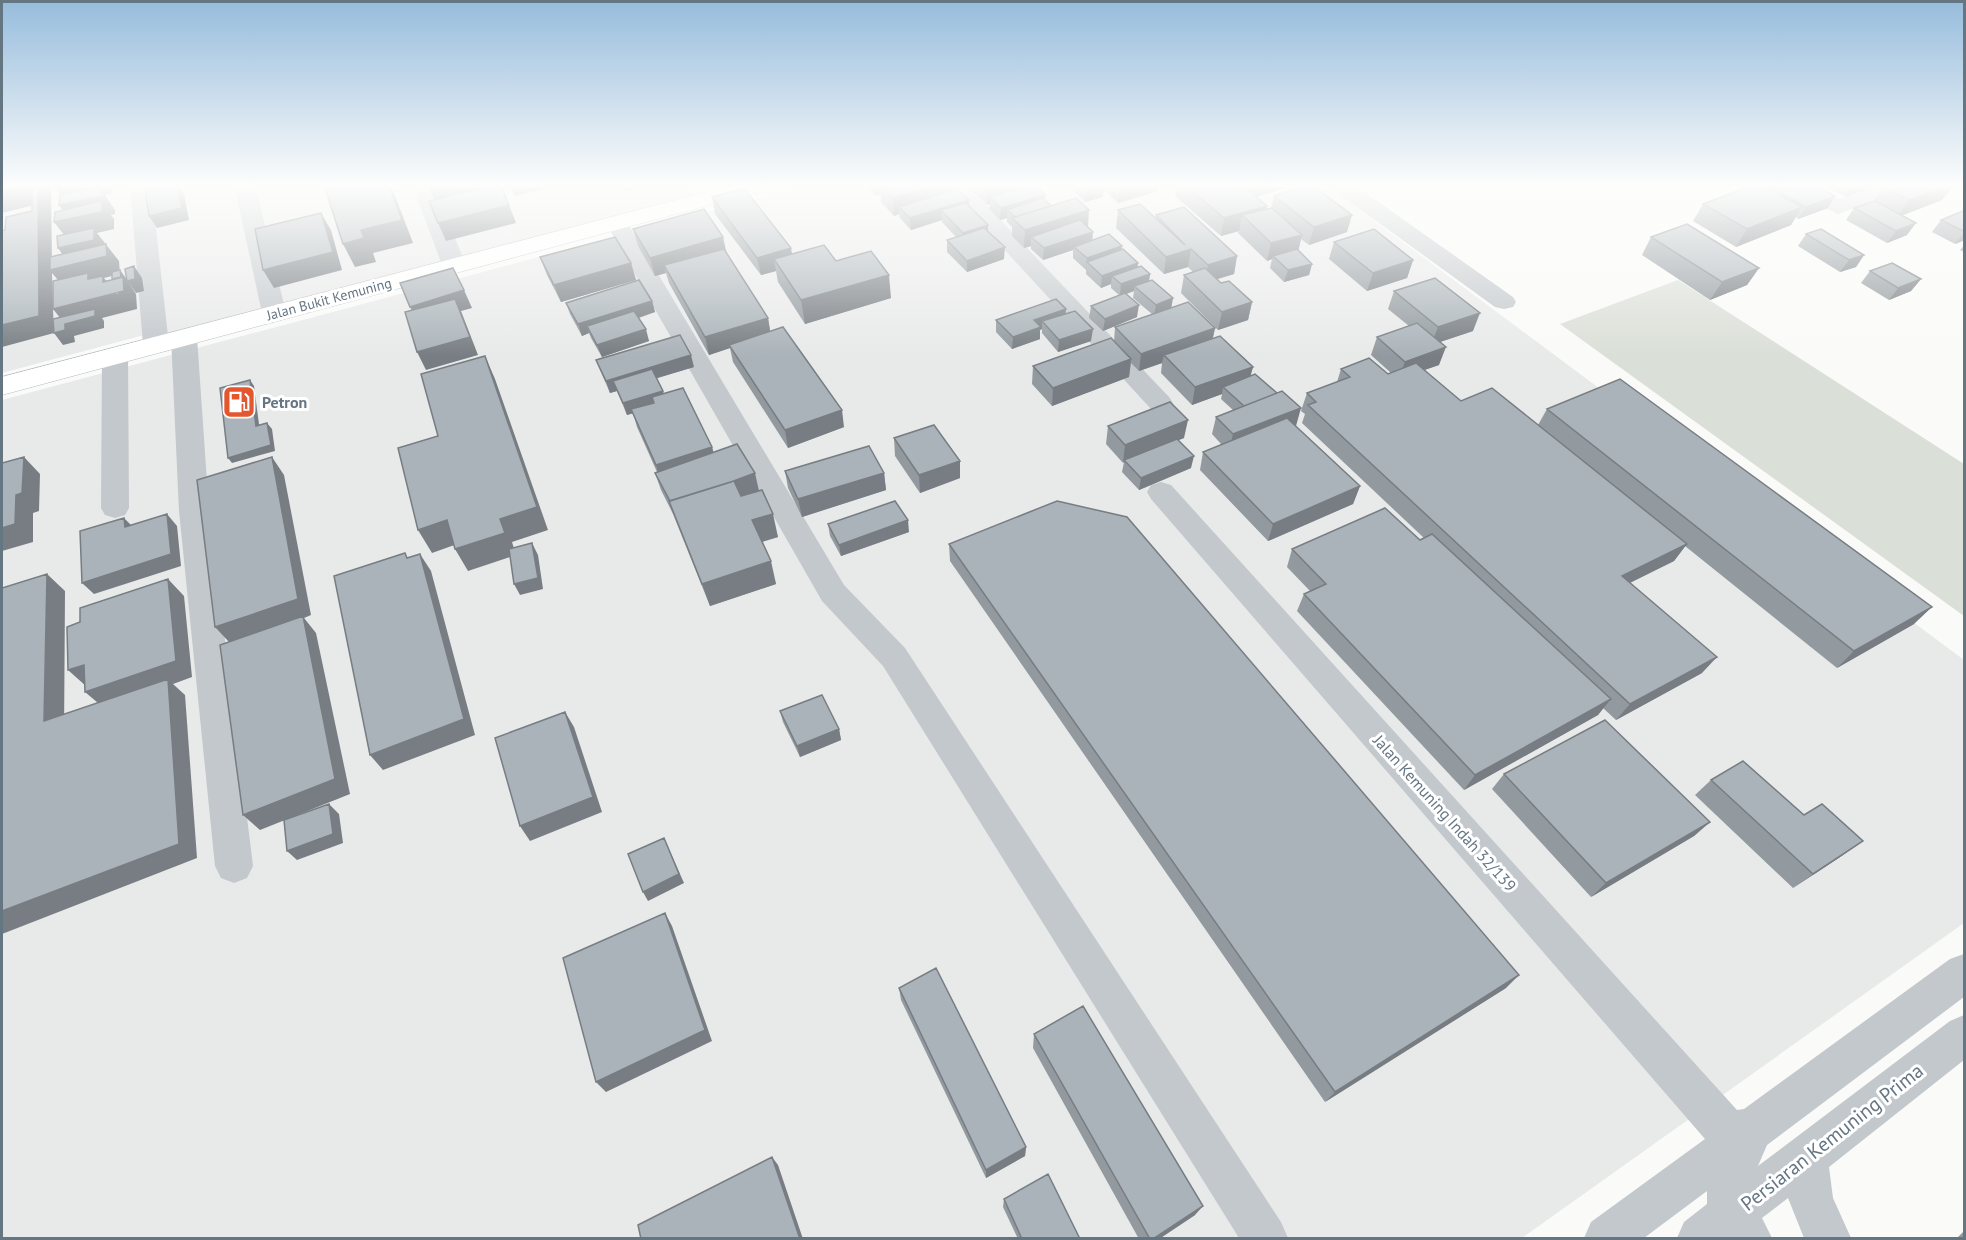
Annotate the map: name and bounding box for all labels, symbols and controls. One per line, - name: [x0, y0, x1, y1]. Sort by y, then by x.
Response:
- street label: Jalan Bukit Kemuning: [264, 274, 393, 325]
- fuel station icon: Petron: [221, 384, 257, 420]
- place label: Petron: [262, 392, 307, 412]
- street label: Jalan Kemuning Indah 32/139: [1369, 730, 1521, 895]
- street label: Persiaran Kemuning Prima: [1735, 1058, 1929, 1216]

